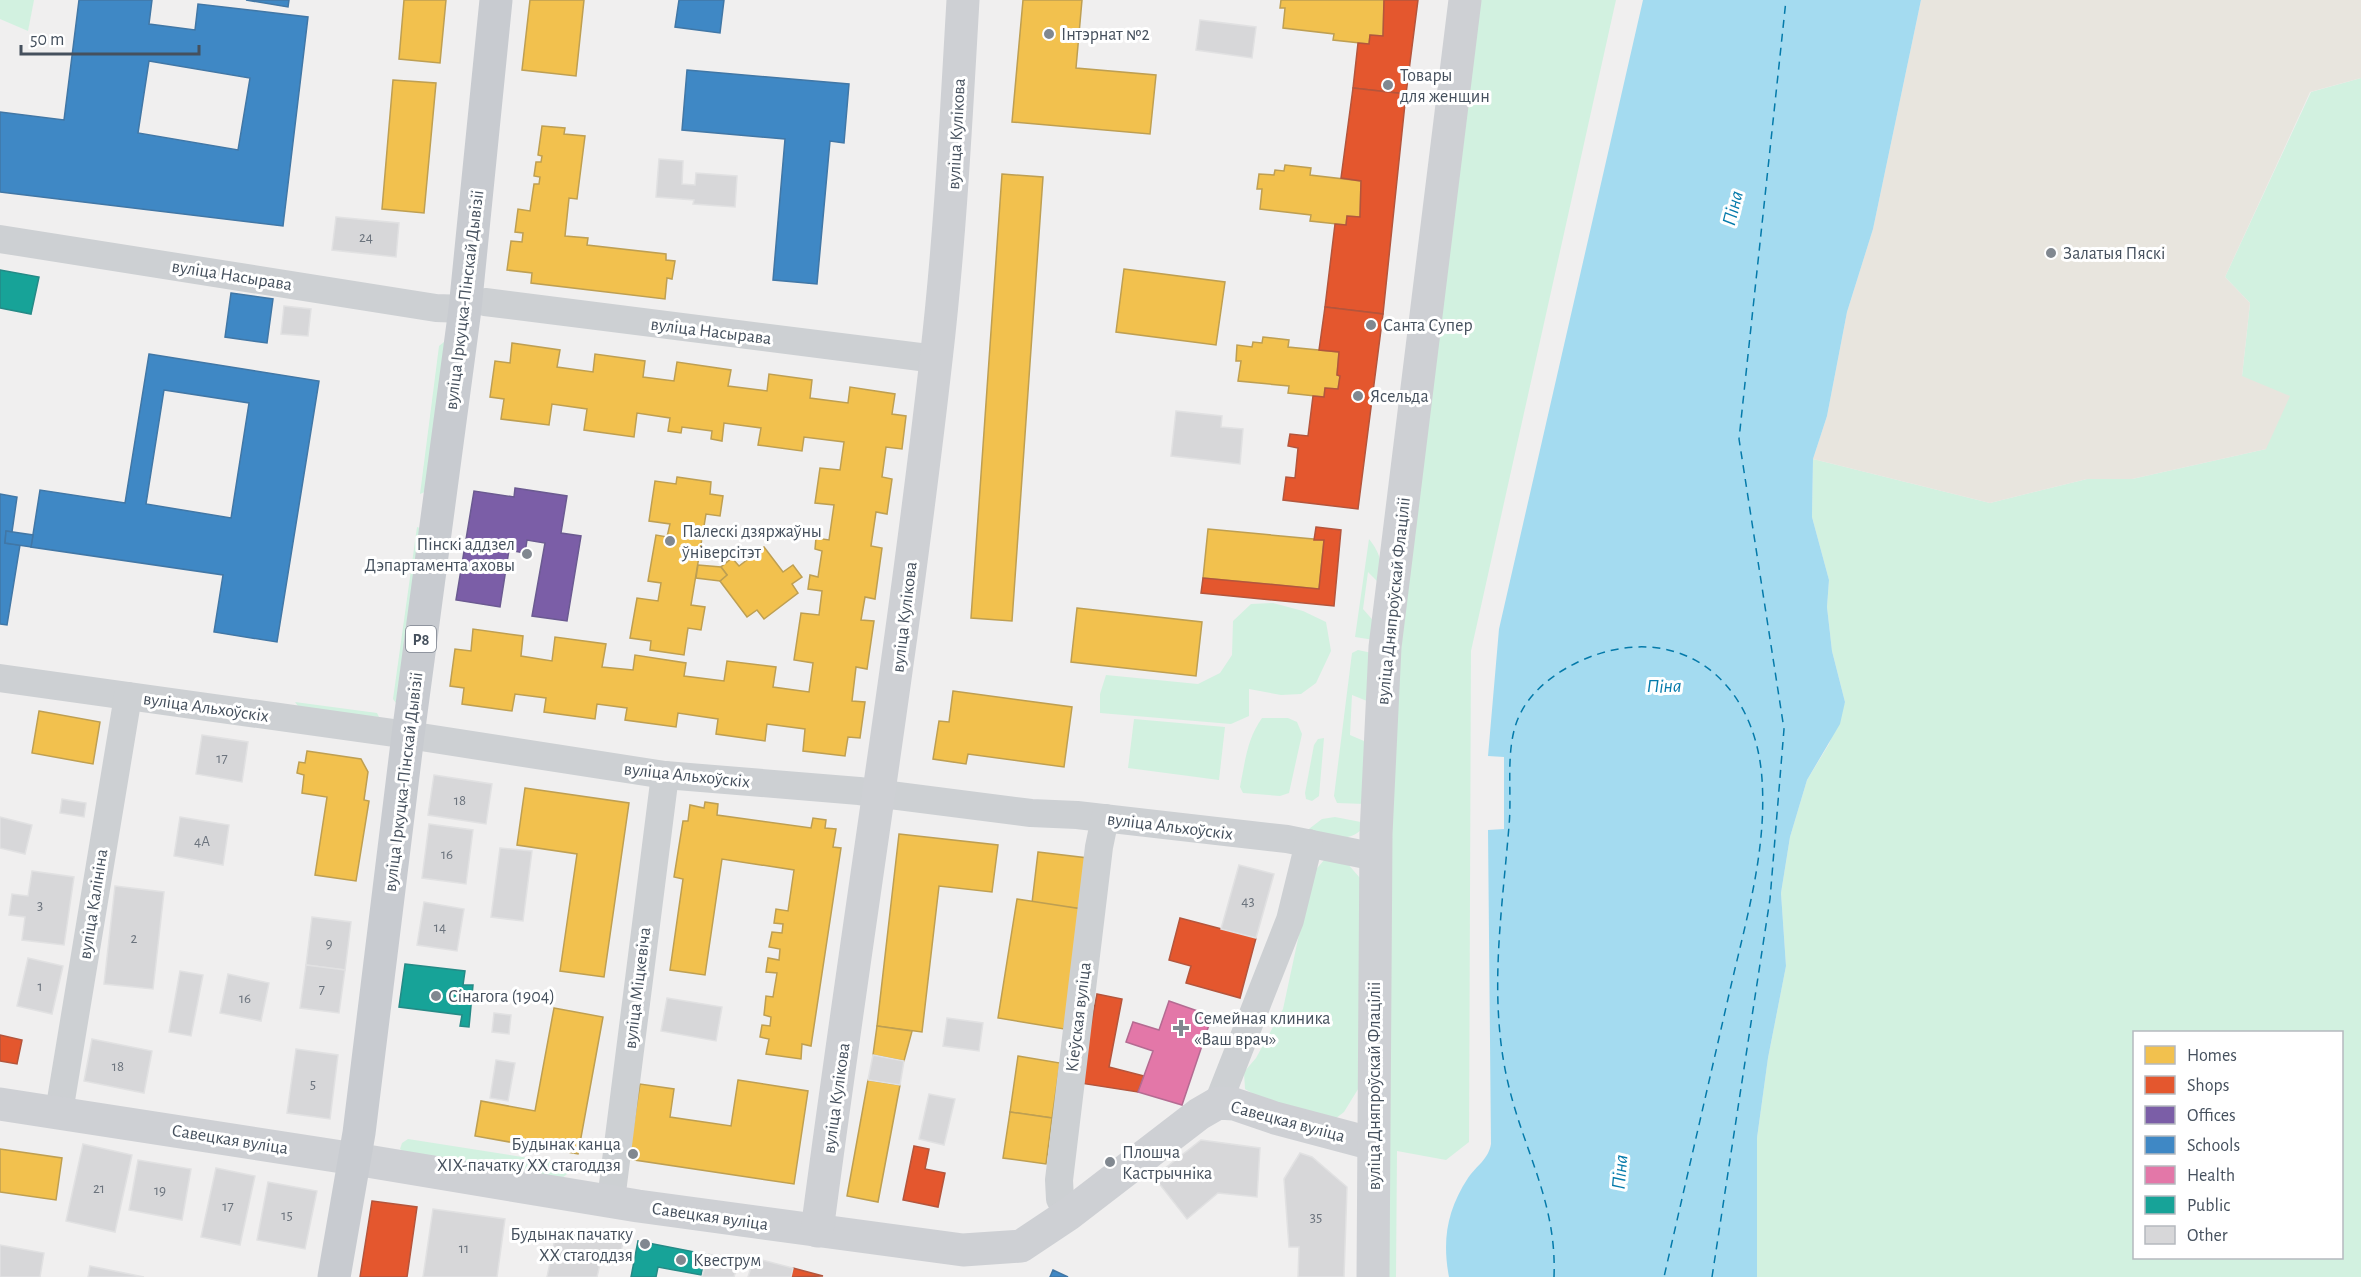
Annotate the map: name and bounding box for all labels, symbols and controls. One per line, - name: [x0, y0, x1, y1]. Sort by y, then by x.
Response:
- scale bar: [21, 18, 200, 56]
- place label: Інтэрнат №2: [1061, 26, 1150, 44]
- marker: Інтэрнат №2: [1042, 27, 1056, 41]
- text: 50 m: [30, 31, 64, 49]
- place label: Товары для женщин: [1400, 67, 1490, 106]
- street label: вуліца Кулікова: [945, 78, 969, 190]
- marker: Товары для женщин: [1381, 78, 1395, 92]
- street label: вуліца Іркуцка-Пінскай Дывізіі: [443, 189, 487, 411]
- water label: Піна: [1719, 189, 1747, 228]
- house number: 24: [359, 230, 373, 245]
- place label: Залатыя Пяскі: [2063, 245, 2165, 263]
- marker: Залатыя Пяскі: [2044, 246, 2058, 260]
- street label: вуліца Насырава: [170, 258, 293, 294]
- street label: вуліца Насырава: [649, 316, 772, 348]
- place label: Санта Супер: [1383, 317, 1473, 335]
- marker: Санта Супер: [1364, 318, 1378, 332]
- place label: Ясельда: [1370, 388, 1429, 406]
- marker: Ясельда: [1351, 389, 1365, 403]
- street label: вуліца Дняпроўскай Флаціліі: [1374, 496, 1414, 706]
- place label: Палескі дзяржаўны ўніверсітэт: [681, 523, 822, 562]
- marker: Палескі дзяржаўны ўніверсітэт: [663, 534, 677, 548]
- place label: Пінскі аддзел Дэпартамента аховы: [364, 536, 515, 575]
- marker: Пінскі аддзел Дэпартамента аховы: [520, 547, 534, 561]
- street label: вуліца Кулікова: [889, 561, 921, 674]
- road number: Р8: [406, 626, 436, 652]
- street label: вуліца Іркуцка-Пінскай Дывізіі: [382, 671, 426, 893]
- water label: Піна: [1647, 676, 1681, 696]
- street label: вуліца Альхоўскіх: [142, 690, 270, 726]
- house number: 17: [216, 751, 228, 766]
- street label: вуліца Альхоўскіх: [623, 760, 751, 792]
- house number: 18: [454, 793, 466, 808]
- street label: вуліца Альхоўскіх: [1106, 810, 1234, 844]
- house number: 4А: [194, 834, 210, 849]
- house number: 16: [441, 847, 453, 862]
- street label: вуліца Калініна: [76, 848, 112, 961]
- house number: 43: [1241, 894, 1255, 909]
- house number: 3: [37, 898, 43, 913]
- house number: 14: [434, 920, 446, 935]
- street label: вуліца Міцкевіча: [622, 926, 654, 1050]
- house number: 2: [131, 931, 138, 946]
- house number: 9: [325, 936, 333, 951]
- street label: Кіеўская вуліца: [1063, 961, 1095, 1073]
- house number: 1: [37, 979, 43, 994]
- house number: 7: [319, 982, 325, 997]
- street label: вуліца Дняпроўскай Флаціліі: [1366, 982, 1384, 1190]
- place label: Сінагога (1904): [448, 988, 555, 1006]
- marker: Сінагога (1904): [429, 989, 443, 1003]
- house number: 16: [239, 991, 251, 1006]
- place label: Семейная клиника «Ваш врач»: [1194, 1010, 1331, 1049]
- marker: Семейная клиника «Ваш врач»: [1172, 1019, 1190, 1037]
- legend: [2133, 1031, 2343, 1259]
- street label: вуліца Кулікова: [820, 1042, 854, 1155]
- text: Homes: [2187, 1047, 2237, 1065]
- house number: 18: [112, 1059, 124, 1074]
- house number: 5: [310, 1077, 316, 1092]
- text: Shops: [2187, 1077, 2229, 1095]
- street label: Савецкая вуліца: [1229, 1098, 1347, 1146]
- text: Offices: [2187, 1107, 2236, 1125]
- street label: Савецкая вуліца: [170, 1122, 289, 1158]
- place label: Будынак канца XIX-пачатку XX стагоддзя: [437, 1136, 621, 1175]
- text: Schools: [2187, 1137, 2240, 1155]
- place label: Плошча Кастрычніка: [1122, 1144, 1212, 1183]
- marker: Будынак канца XIX-пачатку XX стагоддзя: [626, 1147, 640, 1161]
- water label: Піна: [1609, 1154, 1631, 1190]
- marker: Плошча Кастрычніка: [1103, 1155, 1117, 1169]
- text: Health: [2187, 1167, 2235, 1185]
- house number: 21: [93, 1181, 105, 1196]
- house number: 19: [154, 1183, 166, 1198]
- text: Public: [2187, 1197, 2230, 1215]
- house number: 17: [222, 1199, 234, 1214]
- street label: Савецкая вуліца: [650, 1200, 769, 1234]
- house number: 15: [281, 1208, 293, 1223]
- house number: 35: [1310, 1210, 1322, 1225]
- place label: Будынак пачатку ХХ стагоддзя: [510, 1226, 633, 1265]
- text: Other: [2187, 1227, 2228, 1245]
- marker: Будынак пачатку ХХ стагоддзя: [638, 1237, 652, 1251]
- house number: 11: [459, 1241, 469, 1256]
- place label: Квеструм: [693, 1252, 761, 1270]
- marker: Квеструм: [674, 1253, 688, 1267]

